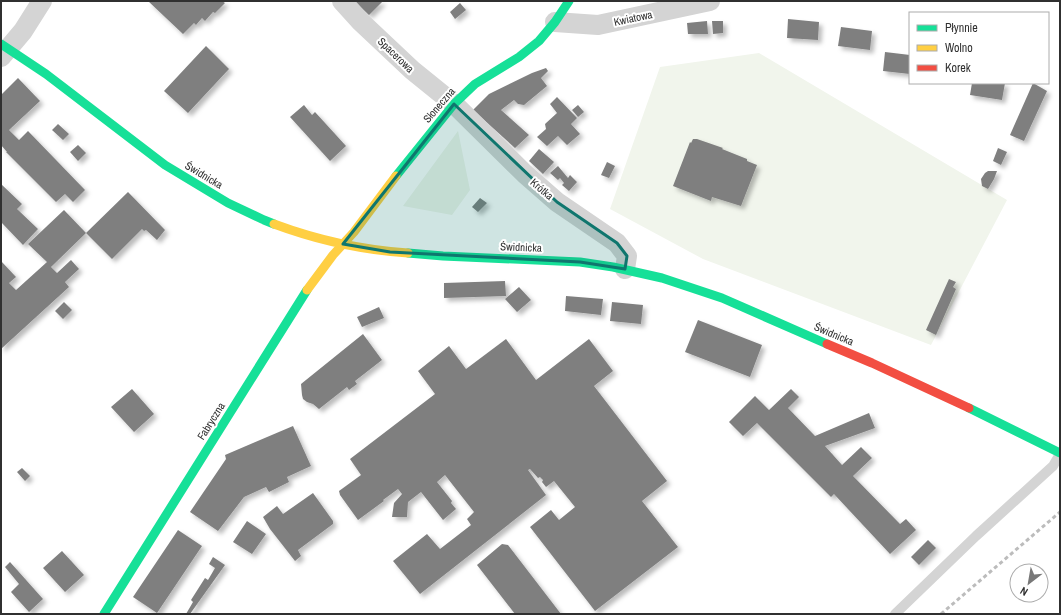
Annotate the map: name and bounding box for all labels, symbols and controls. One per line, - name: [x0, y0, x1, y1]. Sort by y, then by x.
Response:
- street label: Kwiatowa: [612, 7, 654, 29]
- legend: [909, 12, 1049, 84]
- text: Płynnie: [945, 20, 978, 36]
- street label: Spacerowa: [375, 34, 417, 76]
- text: Wolno: [945, 40, 973, 56]
- text: Korek: [945, 60, 971, 76]
- street label: Słoneczna: [420, 85, 458, 125]
- street label: Świdnicka: [183, 158, 225, 192]
- street label: Krótka: [528, 175, 556, 203]
- street label: Świdnicka: [500, 239, 542, 255]
- street label: Świdnicka: [812, 319, 856, 349]
- street label: Fabryczna: [194, 400, 228, 442]
- north arrow: [1009, 563, 1049, 603]
- text: N: [1017, 584, 1030, 599]

